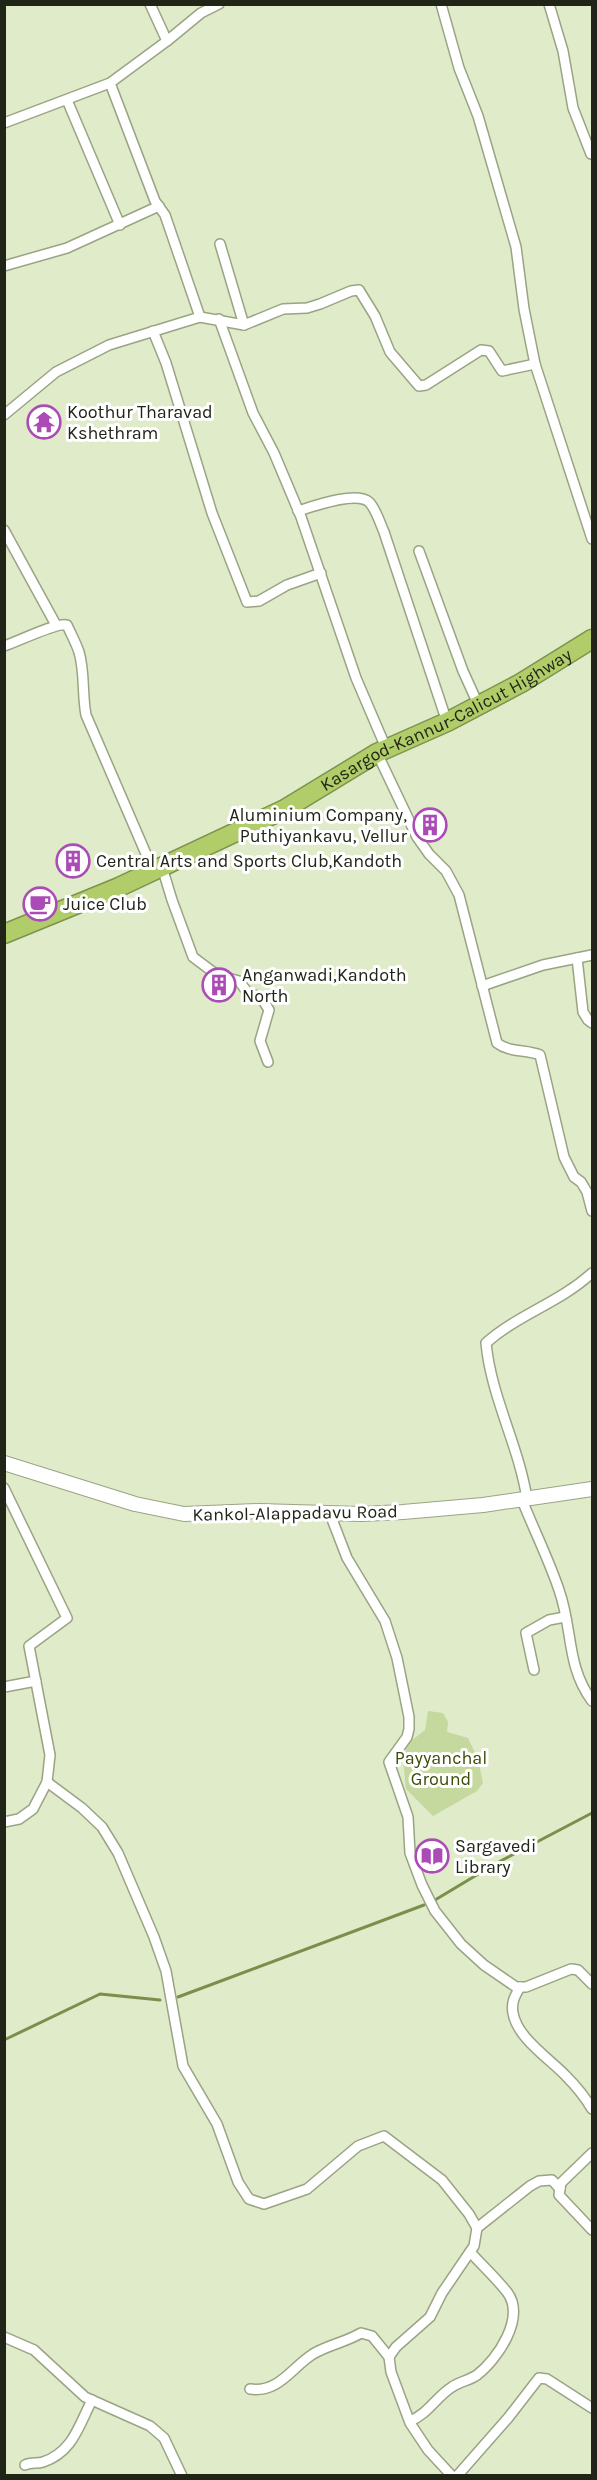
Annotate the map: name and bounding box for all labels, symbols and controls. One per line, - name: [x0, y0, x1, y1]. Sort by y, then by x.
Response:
- place label: Koothur Tharavad Kshethram: [67, 401, 213, 444]
- temple icon: Koothur Tharavad Kshethram: [26, 404, 62, 440]
- street label: Kasargod-Kannur-Calicut Highway: [316, 643, 576, 796]
- place label: Aluminium Company, Puthiyankavu, Vellur: [229, 804, 407, 847]
- building icon: Aluminium Company, Puthiyankavu, Vellur: [412, 807, 448, 843]
- building icon: Central Arts and Sports Club,Kandoth: [55, 843, 91, 879]
- place label: Central Arts and Sports Club,Kandoth: [96, 850, 402, 872]
- cafe icon: Juice Club: [22, 886, 58, 922]
- place label: Juice Club: [63, 893, 147, 915]
- place label: Anganwadi,Kandoth North: [242, 964, 407, 1007]
- building icon: Anganwadi,Kandoth North: [201, 967, 237, 1003]
- street label: Kankol-Alappadavu Road: [192, 1500, 398, 1526]
- park label: Payyanchal Ground: [395, 1747, 487, 1790]
- place label: Sargavedi Library: [455, 1835, 536, 1878]
- library icon: Sargavedi Library: [414, 1838, 450, 1874]

